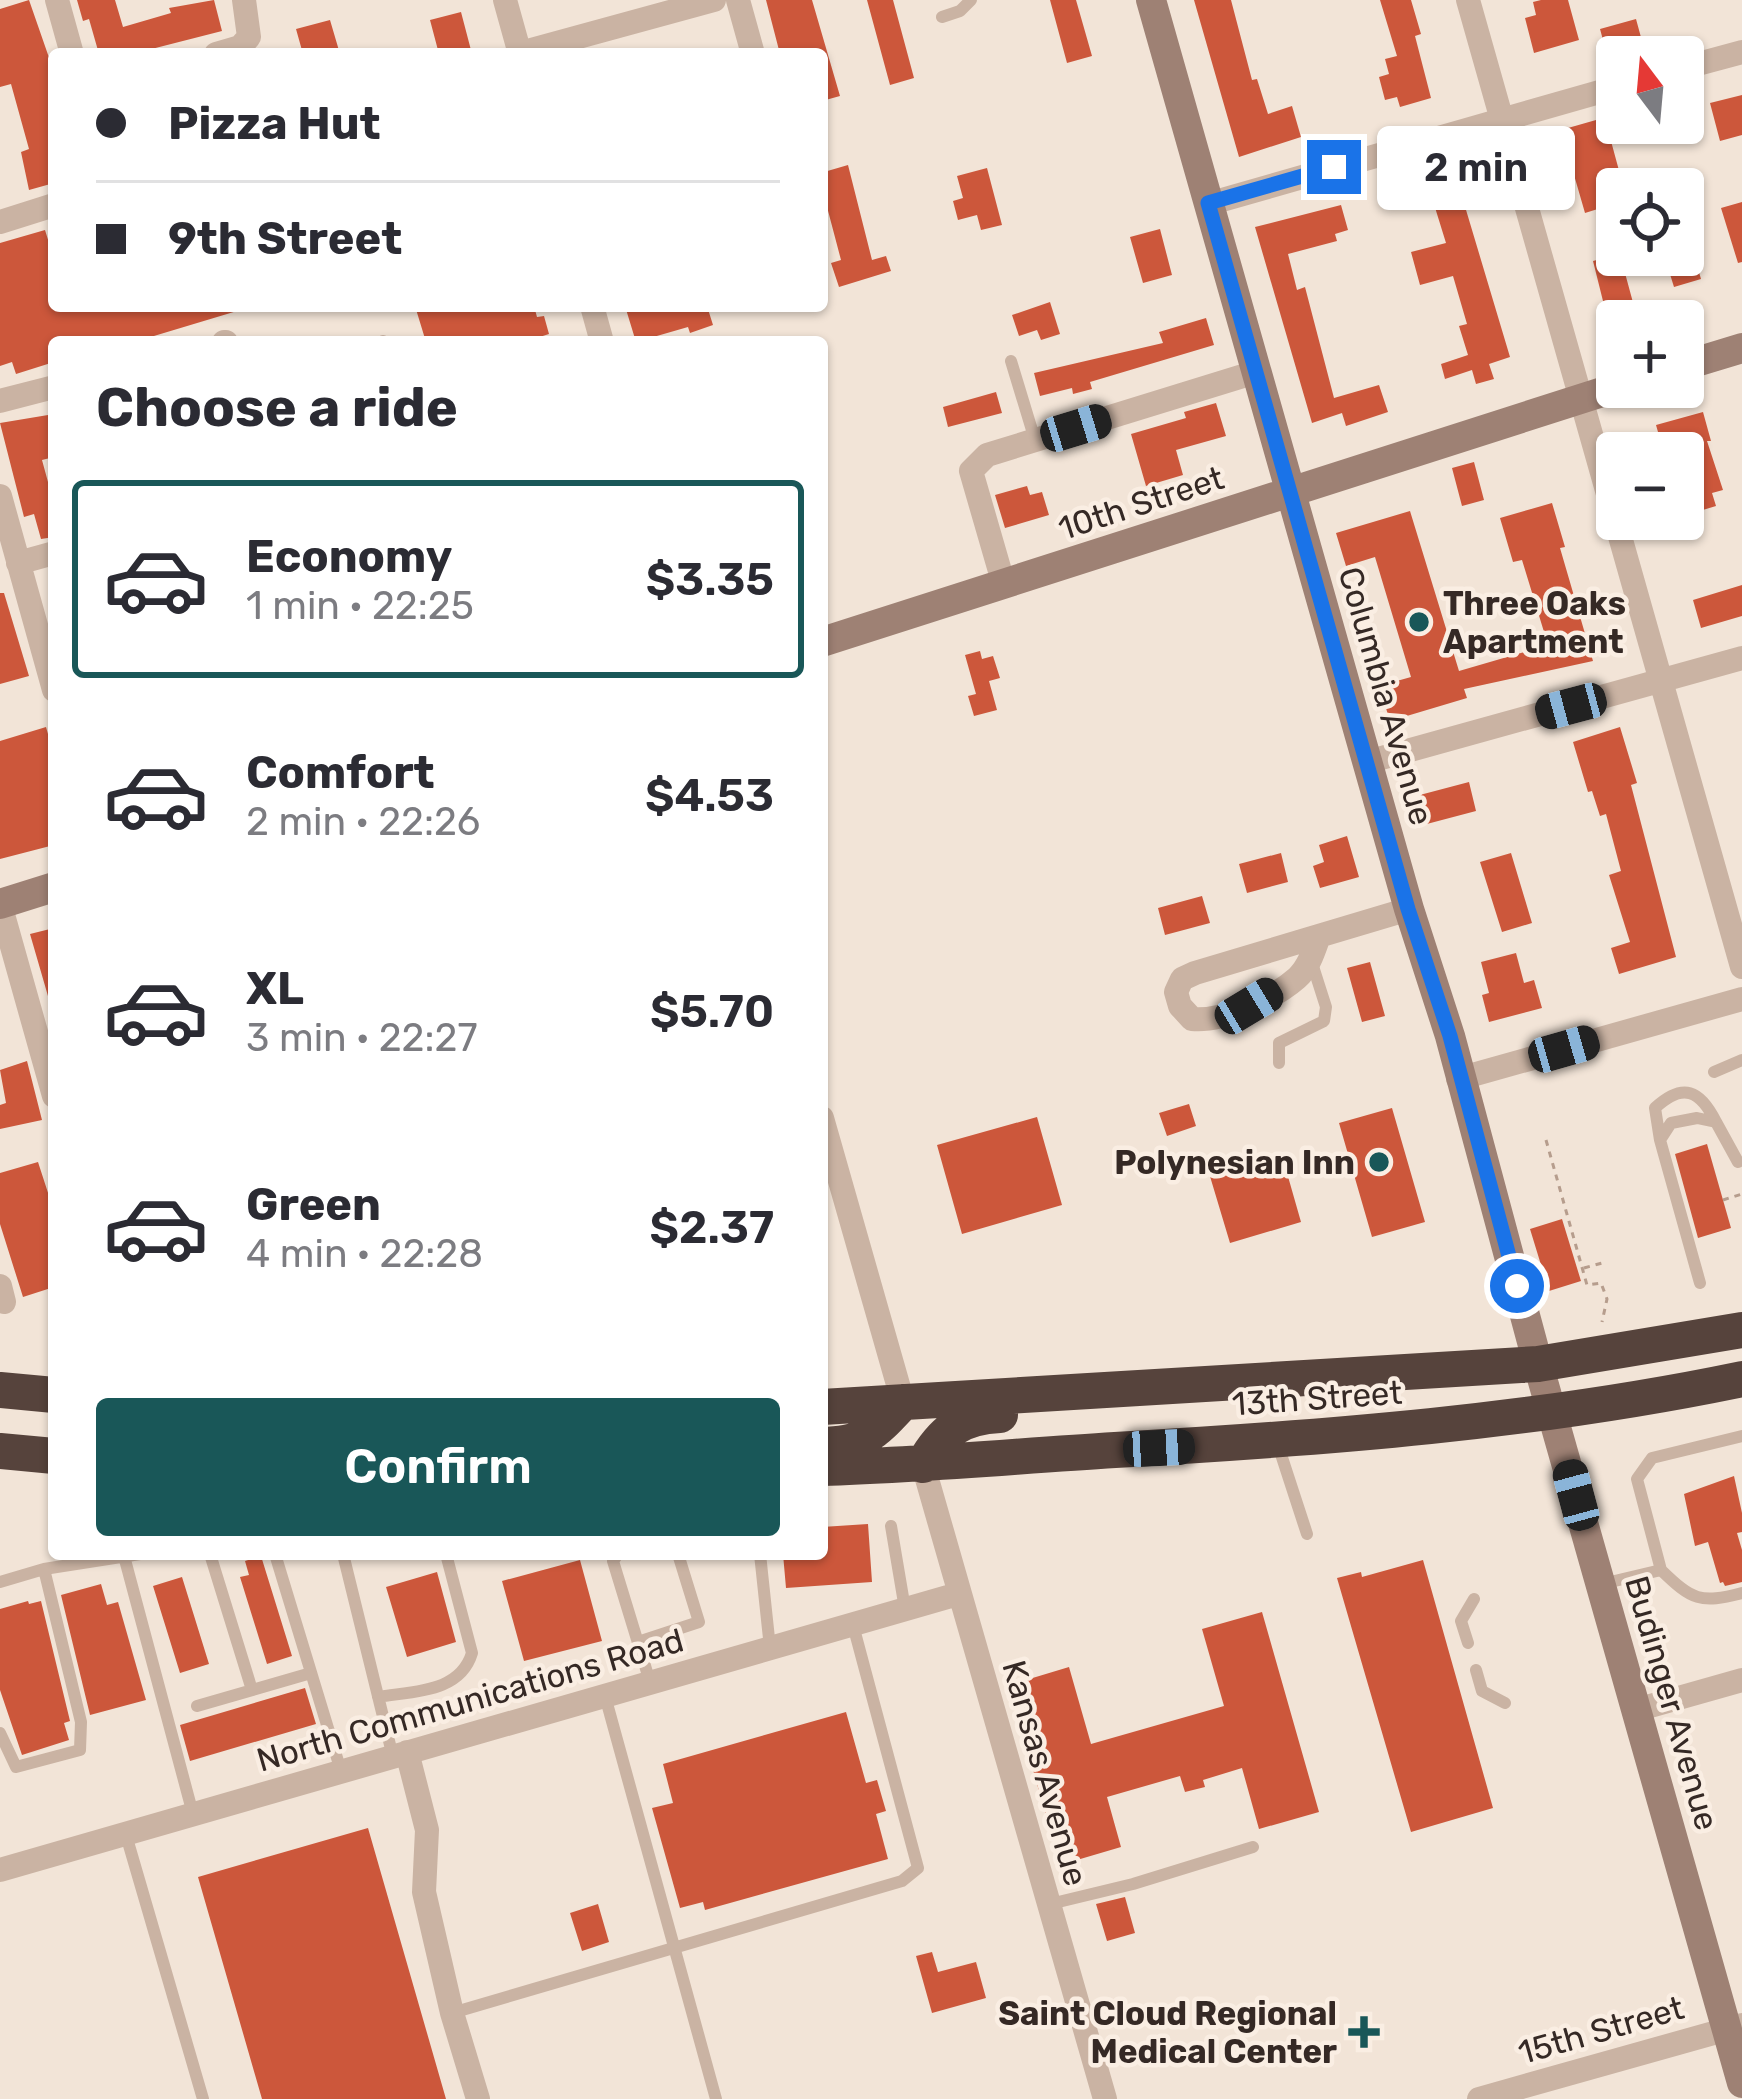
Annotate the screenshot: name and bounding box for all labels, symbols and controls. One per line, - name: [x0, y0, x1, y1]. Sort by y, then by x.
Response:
- north arrow: [1596, 36, 1704, 144]
- map controls: [1596, 36, 1704, 540]
- text: Pizza Hut: [168, 97, 381, 150]
- callout: 2 min: [1376, 125, 1574, 209]
- route end: [1307, 140, 1361, 194]
- text: 2 min: [1424, 145, 1528, 191]
- button: locate: [1596, 168, 1704, 276]
- text: 9th Street: [168, 212, 402, 265]
- button: +: [1596, 300, 1704, 408]
- text: Choose a ride: [96, 376, 458, 440]
- car: [1036, 400, 1116, 456]
- button: −: [1596, 432, 1704, 540]
- street label: 10th Street: [1053, 458, 1229, 548]
- icon: car: [102, 525, 210, 633]
- text: Economy: [246, 530, 452, 583]
- text: $3.35: [646, 553, 774, 606]
- street label: Columbia Avenue: [1330, 562, 1442, 830]
- text: 1 min · 22:25: [246, 583, 474, 629]
- place label: Three Oaks Apartment: [1443, 584, 1626, 661]
- marker: Three Oaks Apartment: [1406, 609, 1432, 635]
- car: [1532, 679, 1610, 733]
- icon: car: [102, 741, 210, 849]
- text: Comfort: [246, 746, 435, 799]
- text: $4.53: [645, 769, 774, 822]
- text: 2 min · 22:26: [246, 799, 480, 845]
- icon: car: [102, 957, 210, 1065]
- text: XL: [246, 962, 304, 1015]
- car: [1209, 972, 1289, 1040]
- text: $5.70: [650, 985, 774, 1038]
- text: 3 min · 22:27: [246, 1015, 477, 1061]
- car: [1524, 1022, 1604, 1076]
- place label: Polynesian Inn: [1114, 1143, 1355, 1182]
- marker: Polynesian Inn: [1366, 1149, 1392, 1175]
- icon: car: [102, 1173, 210, 1281]
- text: Green: [246, 1178, 381, 1231]
- text: $2.37: [649, 1201, 774, 1254]
- text: 4 min · 22:28: [246, 1231, 483, 1277]
- route start: [1490, 1259, 1544, 1313]
- street label: 13th Street: [1231, 1373, 1403, 1423]
- button: Confirm: [96, 1398, 780, 1536]
- car: [1122, 1428, 1196, 1468]
- car: [1549, 1456, 1603, 1534]
- street label: Budinger Avenue: [1617, 1572, 1727, 1834]
- street label: North Communications Road: [252, 1620, 688, 1780]
- street label: Kansas Avenue: [994, 1656, 1096, 1890]
- street label: 15th Street: [1514, 1988, 1688, 2072]
- place label: Saint Cloud Regional Medical Center: [998, 1994, 1337, 2071]
- marker: Saint Cloud Regional Medical Center: [1348, 2016, 1380, 2048]

